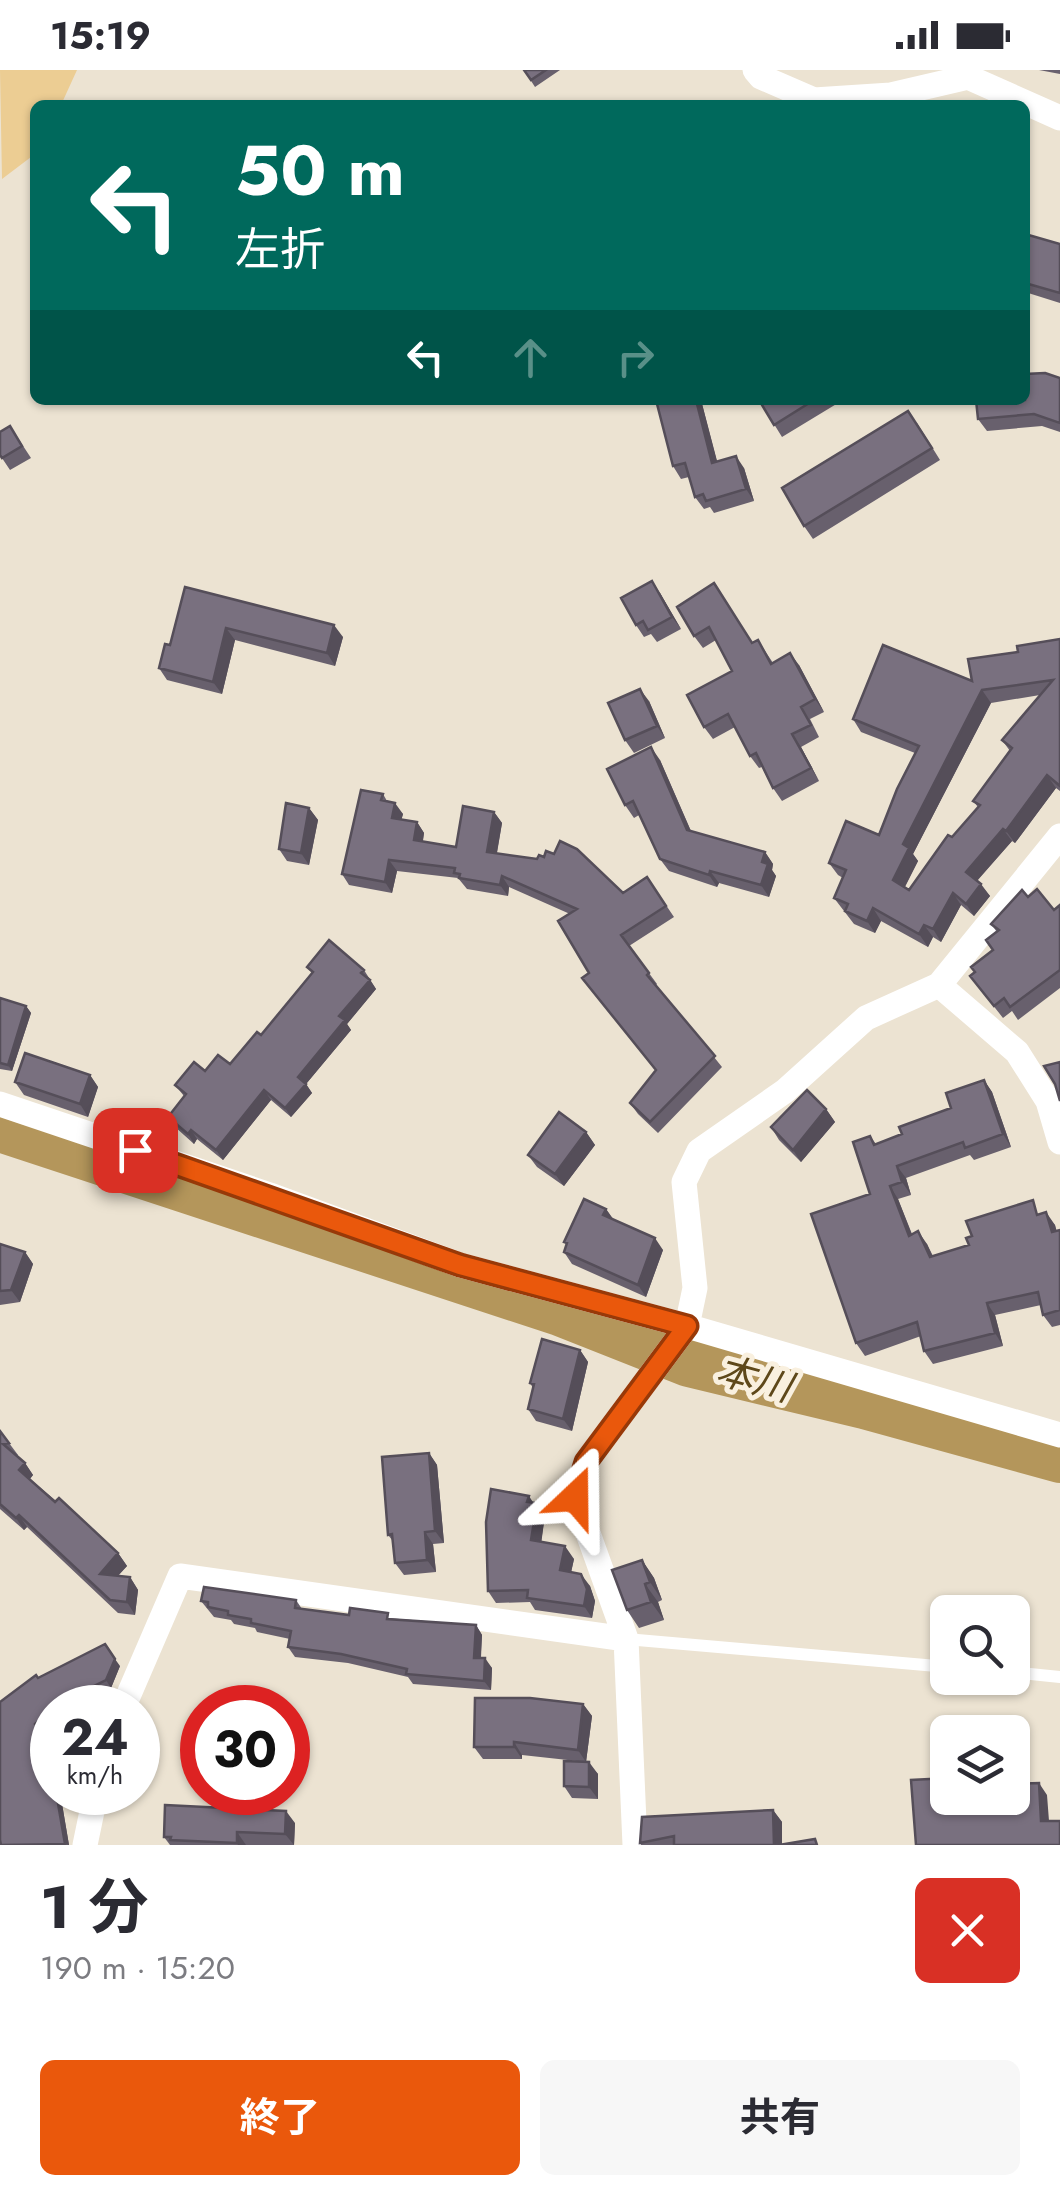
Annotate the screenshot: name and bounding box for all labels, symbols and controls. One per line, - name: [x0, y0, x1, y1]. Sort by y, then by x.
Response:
- text: 15:19: [50, 8, 151, 63]
- text: 50 m: [235, 120, 405, 221]
- icon: left: [70, 140, 200, 270]
- text: 左折: [235, 217, 325, 282]
- icon: left: [398, 330, 453, 385]
- icon: ahead: [503, 330, 558, 385]
- icon: right: [608, 330, 663, 385]
- pin: [93, 1108, 178, 1193]
- icon: arrive: [108, 1123, 163, 1178]
- water label: 本川: [710, 1342, 802, 1416]
- position arrow: [523, 1445, 627, 1549]
- map controls: [930, 1595, 1030, 1815]
- button: search: [930, 1595, 1030, 1695]
- speed limit sign: 30: [180, 1685, 310, 1815]
- text: 24: [61, 1701, 129, 1774]
- button: layers: [930, 1715, 1030, 1815]
- text: km/h: [67, 1757, 123, 1793]
- text: 1 分: [40, 1864, 149, 1951]
- button: close: [915, 1878, 1020, 1983]
- text: 190 m · 15:20: [40, 1945, 235, 1991]
- button: 終了: [40, 2060, 520, 2175]
- button: 共有: [540, 2060, 1020, 2175]

